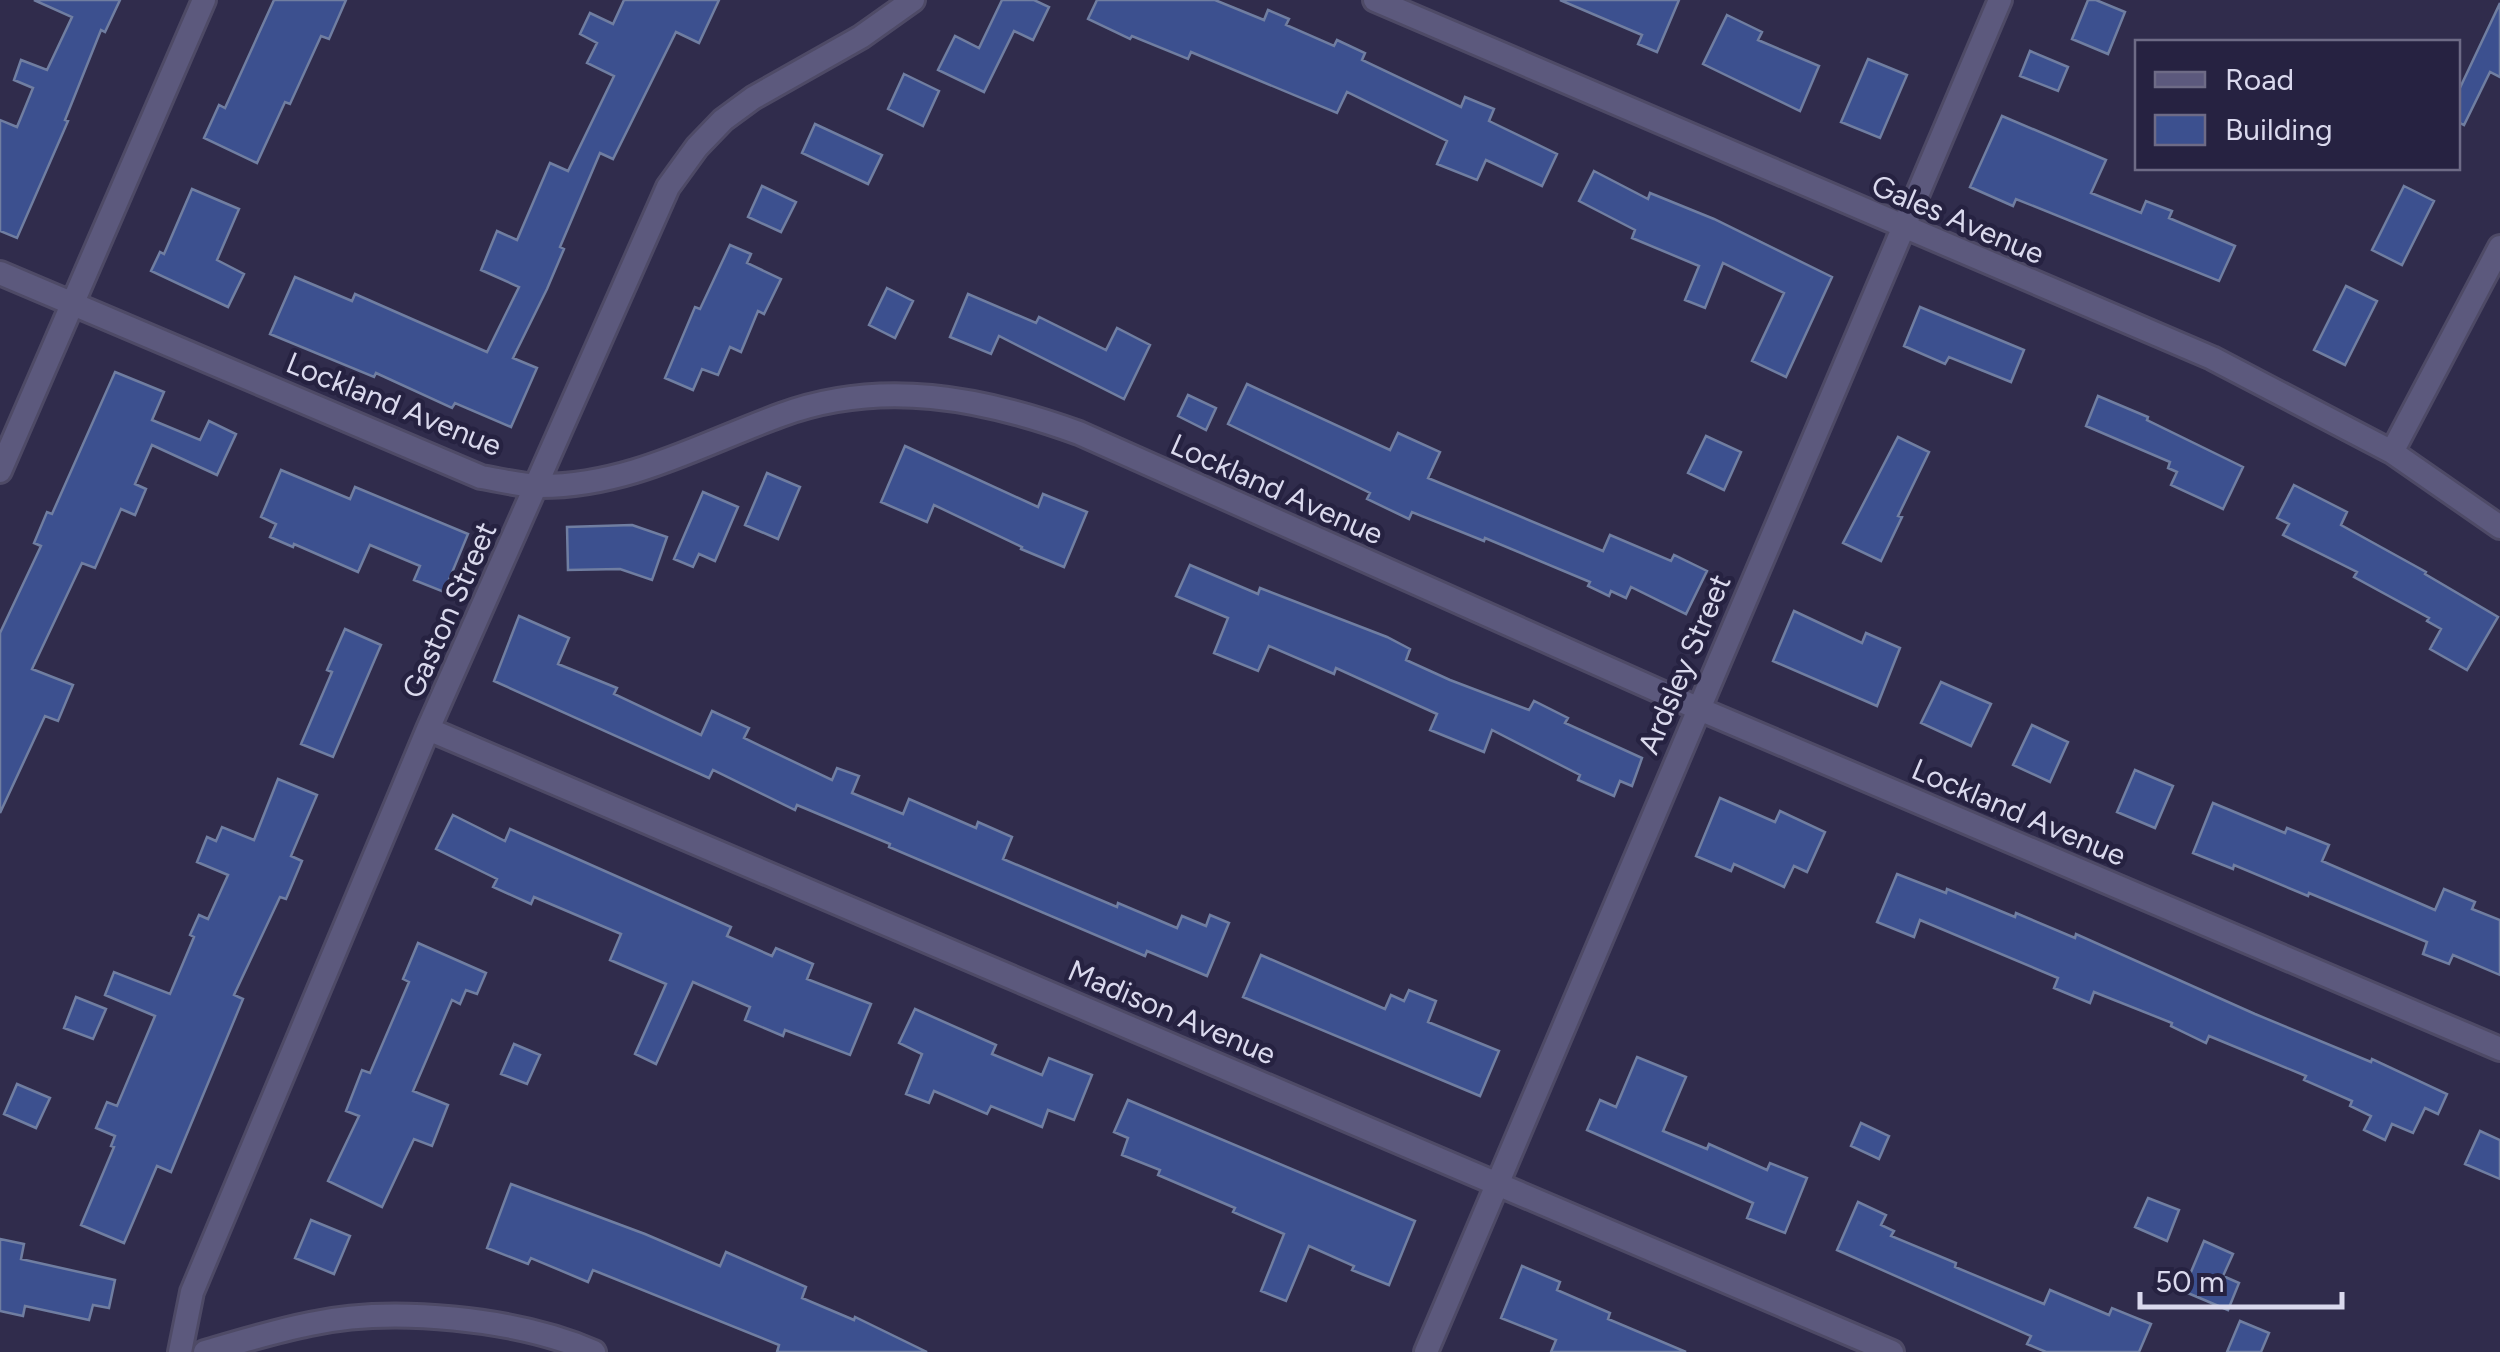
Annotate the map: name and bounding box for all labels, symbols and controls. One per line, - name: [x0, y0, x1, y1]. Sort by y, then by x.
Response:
- legend: [2135, 40, 2460, 170]
- text: Road: [2225, 61, 2294, 98]
- text: Building: [2225, 111, 2333, 148]
- street label: Gales Avenue: [1866, 166, 2050, 272]
- street label: Lockland Avenue: [281, 344, 507, 464]
- street label: Lockland Avenue: [1165, 426, 1389, 552]
- street label: Gaston Street: [394, 516, 504, 704]
- street label: Ardsley Street: [1630, 569, 1738, 759]
- street label: Lockland Avenue: [1906, 750, 2132, 874]
- street label: Madison Avenue: [1063, 952, 1281, 1072]
- scale bar: [2140, 1247, 2342, 1309]
- text: 50 m: [2155, 1263, 2224, 1300]

